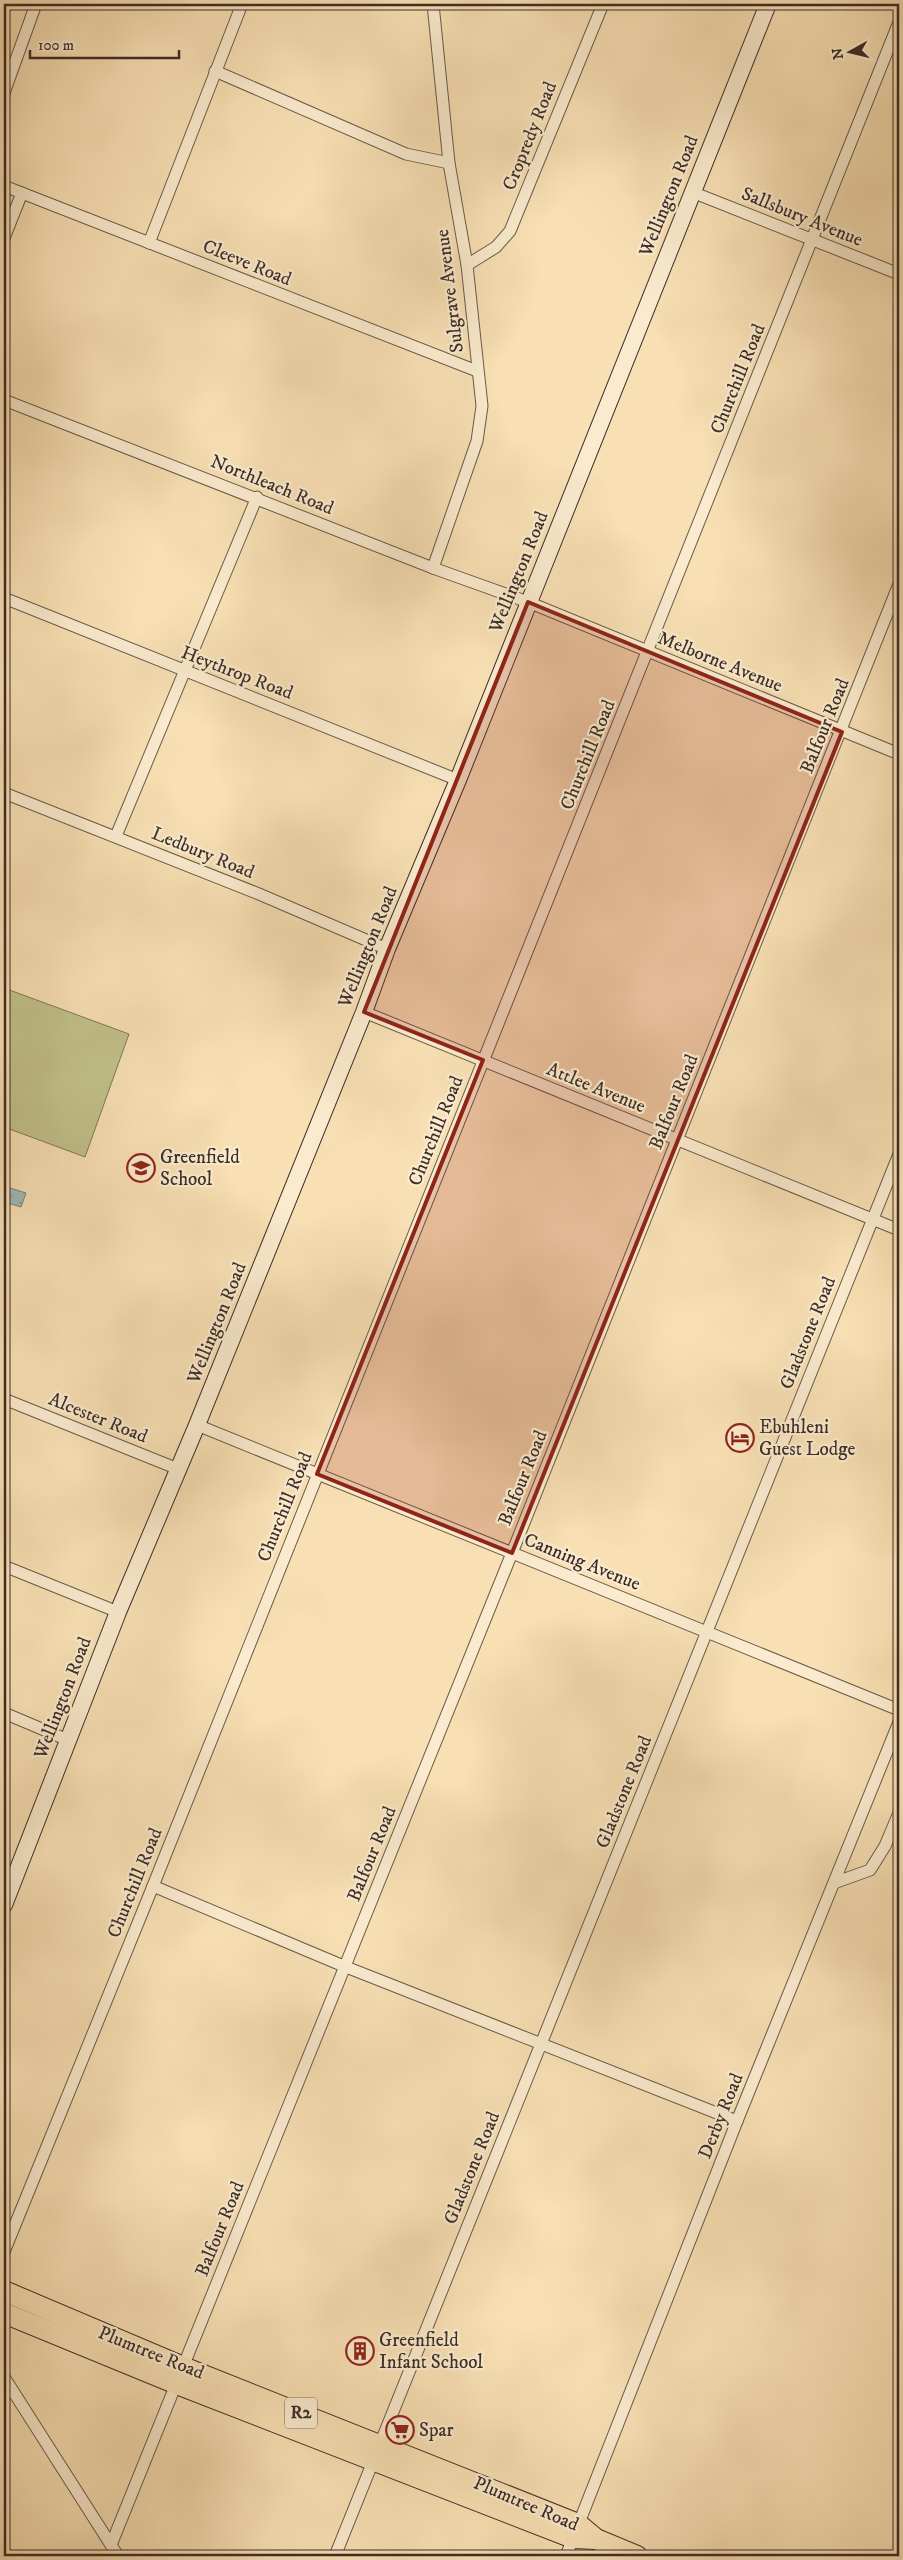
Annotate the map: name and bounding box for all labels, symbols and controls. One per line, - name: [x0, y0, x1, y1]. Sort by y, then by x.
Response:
- scale bar: [30, 28, 179, 60]
- north arrow: [826, 28, 876, 78]
- text: 100 m: [38, 36, 74, 55]
- text: N: [828, 46, 848, 61]
- street label: Cropredy Road: [498, 78, 562, 194]
- street label: Wellington Road: [634, 132, 704, 261]
- street label: Sallsbury Avenue: [738, 182, 866, 252]
- street label: Sulgrave Avenue: [431, 228, 469, 354]
- street label: Cleeve Road: [199, 235, 295, 291]
- street label: Churchill Road: [706, 320, 771, 437]
- street label: Northleach Road: [207, 450, 337, 520]
- street label: Wellington Road: [484, 508, 554, 637]
- street label: Melborne Avenue: [654, 627, 786, 698]
- street label: Heythrop Road: [178, 641, 297, 705]
- street label: Balfour Road: [795, 675, 855, 777]
- street label: Churchill Road: [556, 696, 621, 813]
- street label: Ledbury Road: [148, 822, 258, 884]
- street label: Wellington Road: [333, 883, 403, 1012]
- street label: Balfour Road: [644, 1051, 704, 1153]
- street label: Attlee Avenue: [543, 1058, 649, 1118]
- street label: Churchill Road: [404, 1072, 469, 1189]
- place label: Greenfield School: [160, 1146, 240, 1191]
- school or university icon: Greenfield School: [126, 1153, 156, 1183]
- street label: Wellington Road: [182, 1259, 252, 1388]
- street label: Gladstone Road: [775, 1273, 841, 1393]
- street label: Alcester Road: [45, 1388, 151, 1448]
- place label: Ebuhleni Guest Lodge: [759, 1416, 855, 1461]
- hotel icon: Ebuhleni Guest Lodge: [725, 1423, 755, 1453]
- street label: Balfour Road: [493, 1427, 553, 1529]
- street label: Churchill Road: [253, 1448, 318, 1565]
- street label: Canning Avenue: [520, 1528, 644, 1596]
- street label: Wellington Road: [29, 1633, 97, 1763]
- street label: Gladstone Road: [591, 1732, 657, 1852]
- street label: Balfour Road: [342, 1803, 402, 1905]
- street label: Churchill Road: [103, 1824, 168, 1941]
- street label: Derby Road: [693, 2069, 749, 2162]
- street label: Gladstone Road: [439, 2108, 505, 2228]
- street label: Balfour Road: [190, 2178, 250, 2280]
- street label: Plumtree Road: [95, 2321, 208, 2385]
- place label: Greenfield Infant School: [379, 2329, 483, 2374]
- building icon: Greenfield Infant School: [345, 2336, 375, 2366]
- road number: R2: [285, 2398, 317, 2428]
- supermarket icon: Spar: [385, 2415, 415, 2445]
- place label: Spar: [419, 2419, 454, 2442]
- street label: Plumtree Road: [470, 2471, 583, 2537]

